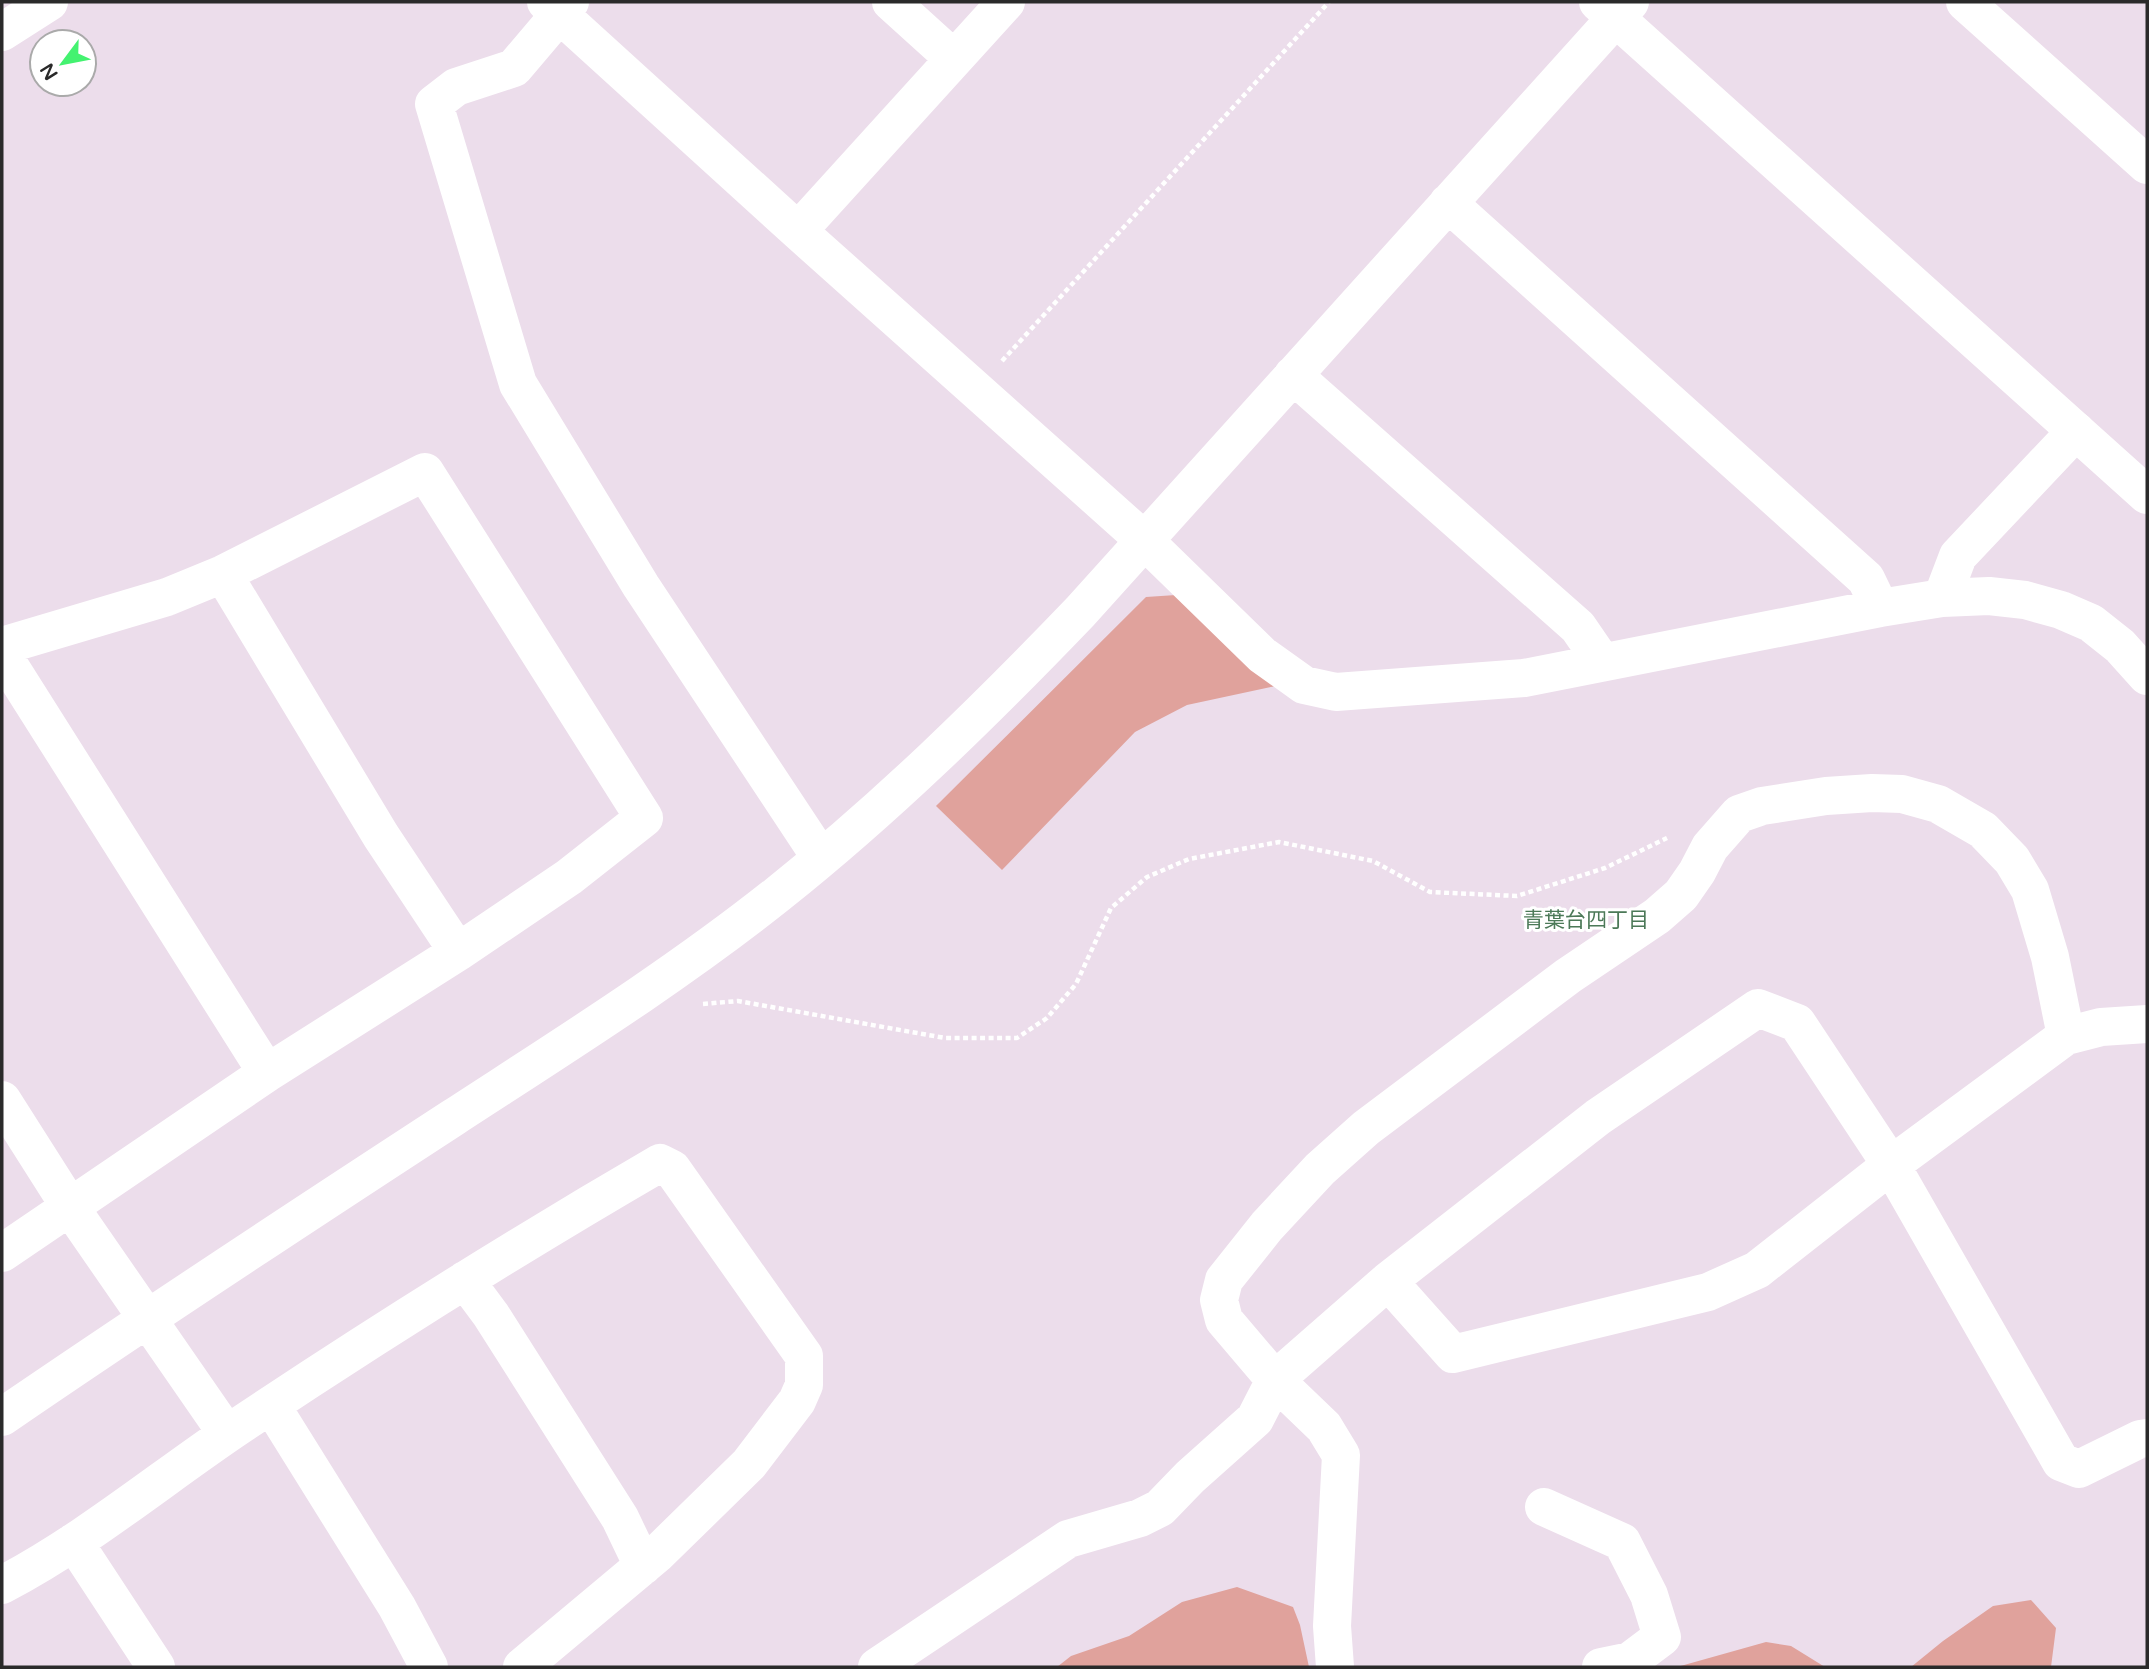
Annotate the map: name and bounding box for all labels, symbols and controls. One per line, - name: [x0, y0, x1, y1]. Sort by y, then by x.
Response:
- north arrow: [28, 28, 98, 98]
- text: N: [36, 59, 63, 84]
- district label: 青葉台四丁目: [1523, 908, 1649, 933]

